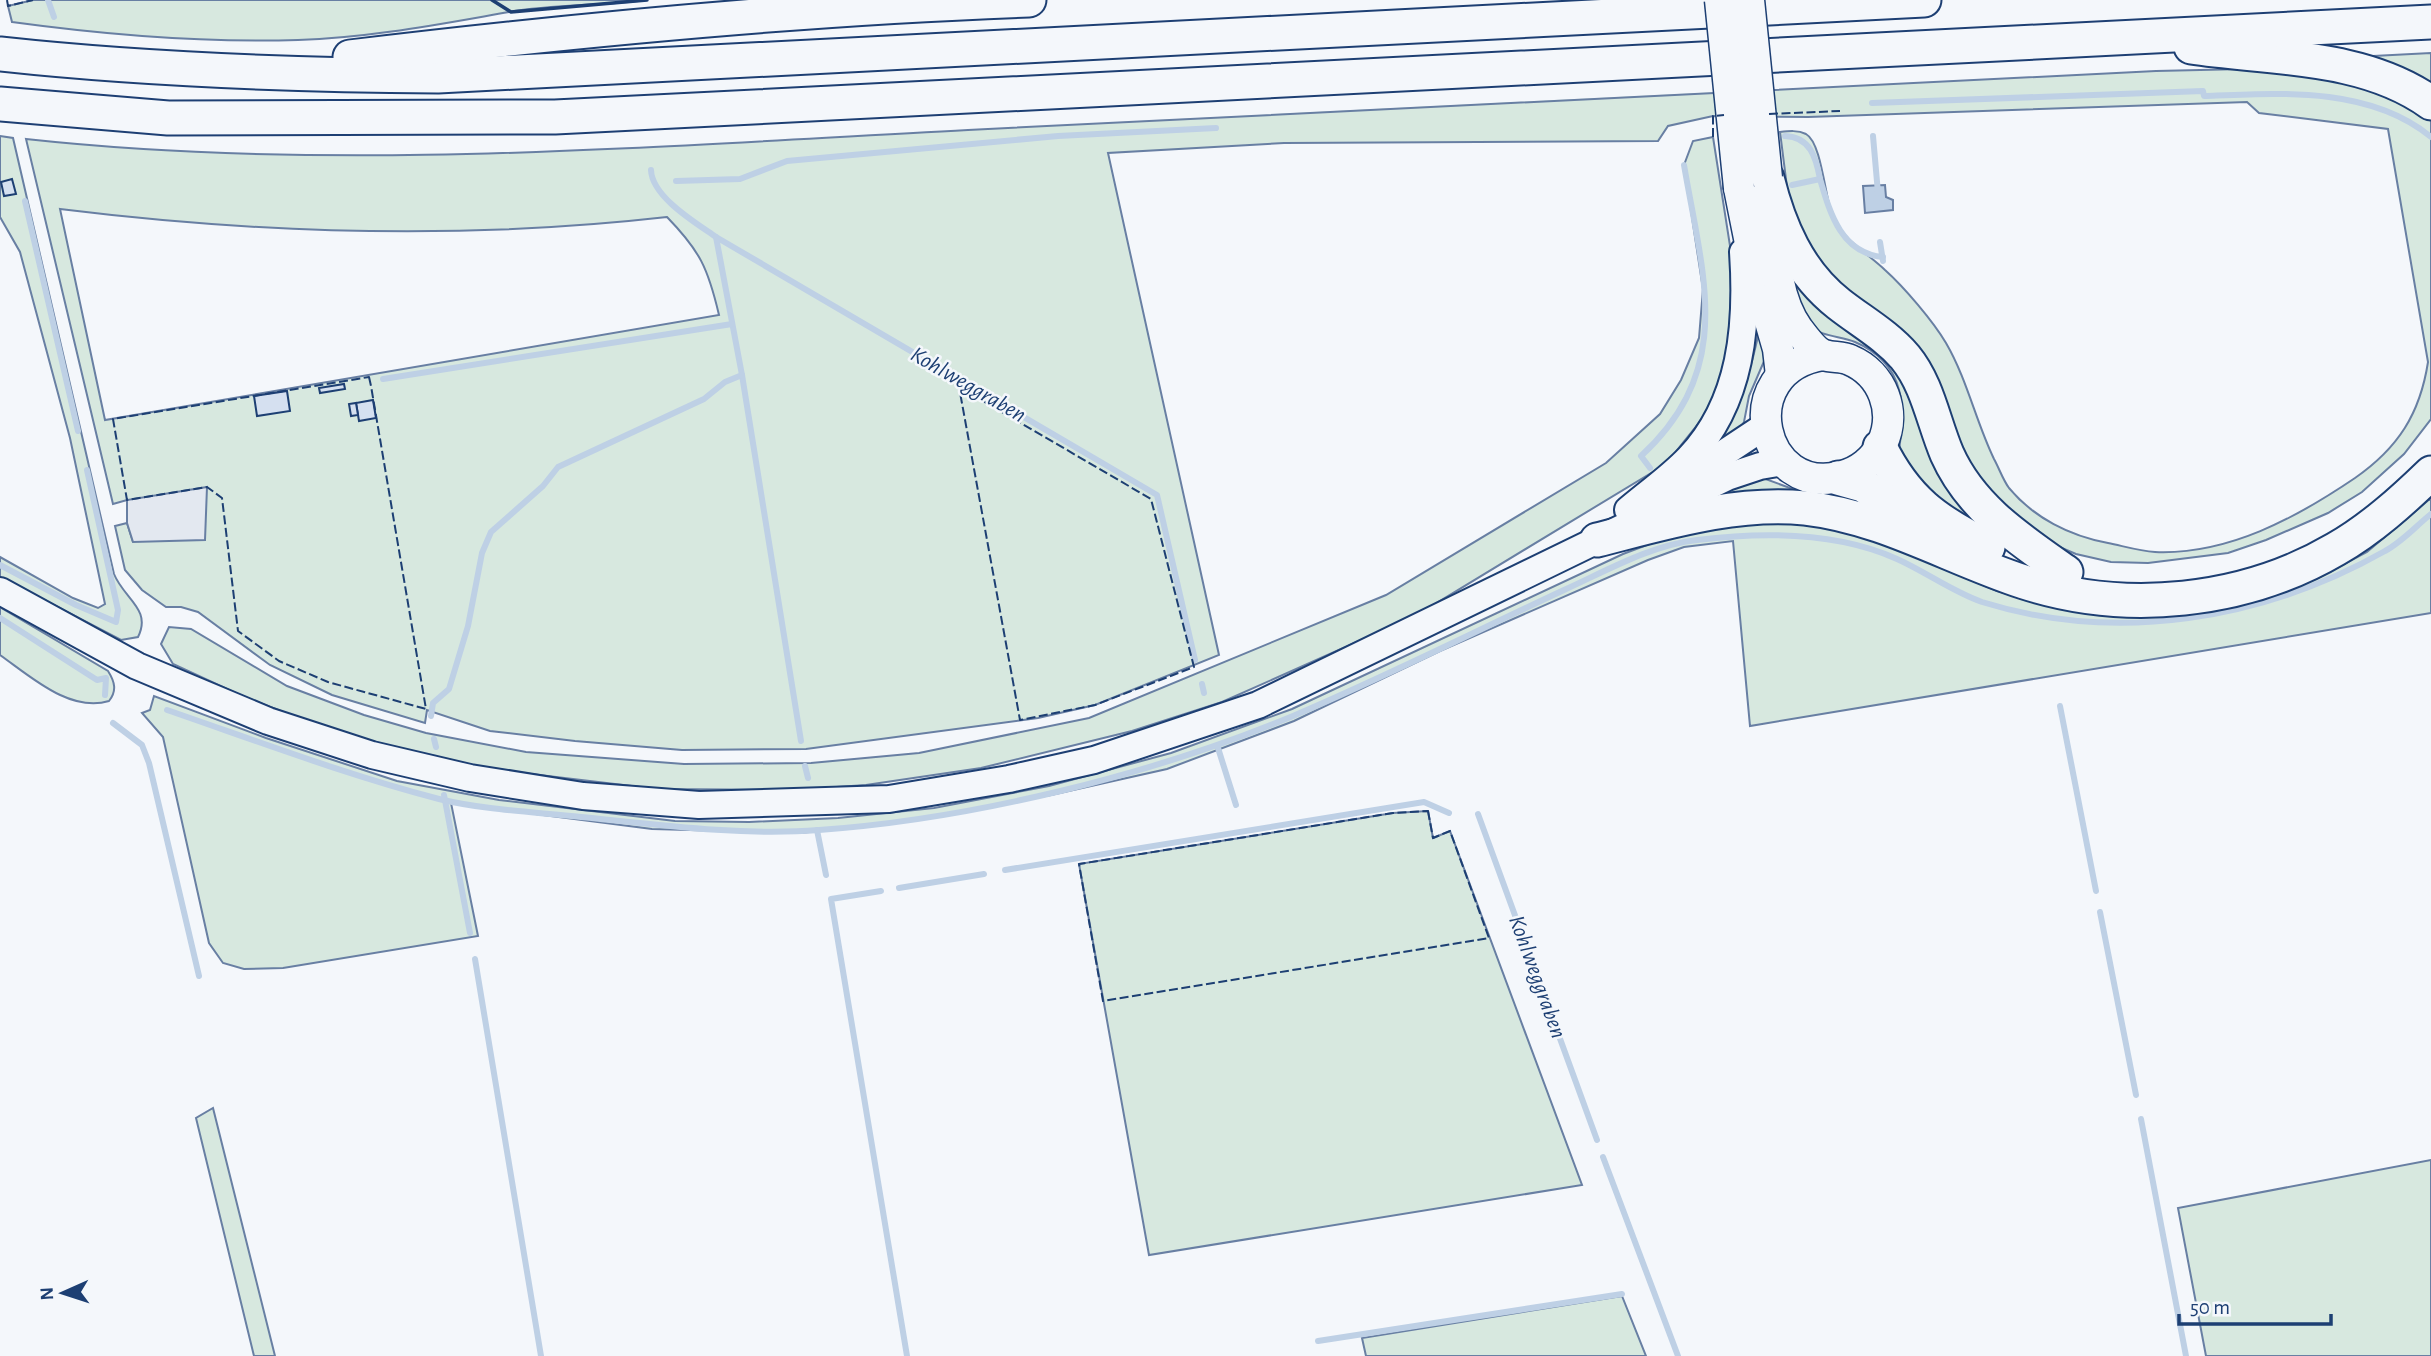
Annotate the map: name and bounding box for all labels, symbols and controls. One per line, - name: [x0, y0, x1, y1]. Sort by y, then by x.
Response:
- water label: Kohlweggraben: [906, 343, 1030, 427]
- water label: Kohlweggraben: [1504, 913, 1570, 1041]
- north arrow: [28, 1258, 98, 1328]
- scale bar: [2179, 1282, 2331, 1326]
- text: N: [38, 1287, 57, 1301]
- text: 50 m: [2190, 1297, 2230, 1318]

